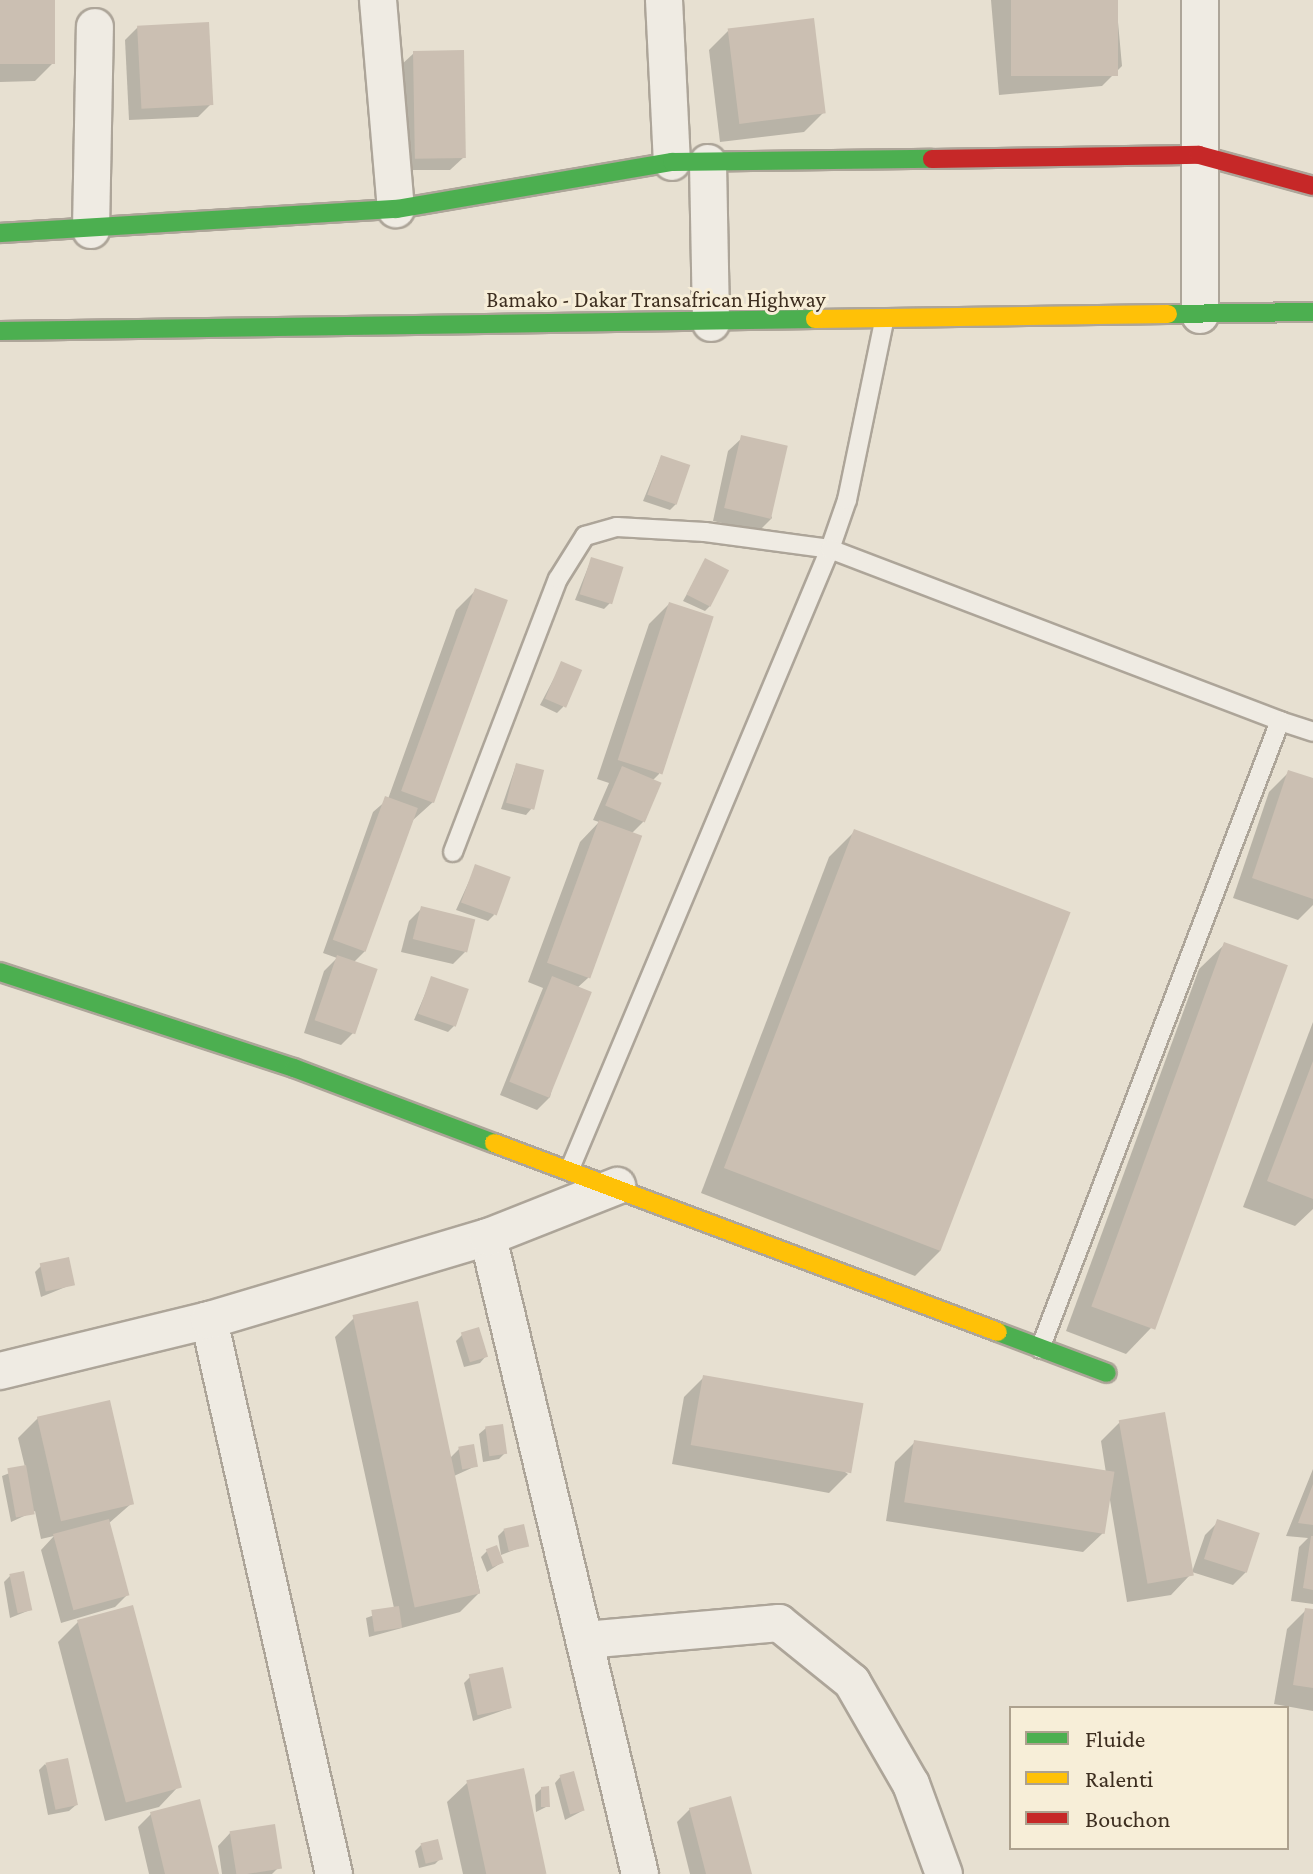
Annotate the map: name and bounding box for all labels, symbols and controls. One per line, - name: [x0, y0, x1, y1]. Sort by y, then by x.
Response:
- street label: Bamako - Dakar Transafrican Highway: [486, 287, 826, 313]
- legend: [1009, 1706, 1289, 1850]
- text: Fluide: [1085, 1725, 1145, 1752]
- text: Ralenti: [1085, 1765, 1153, 1792]
- text: Bouchon: [1085, 1805, 1170, 1832]

